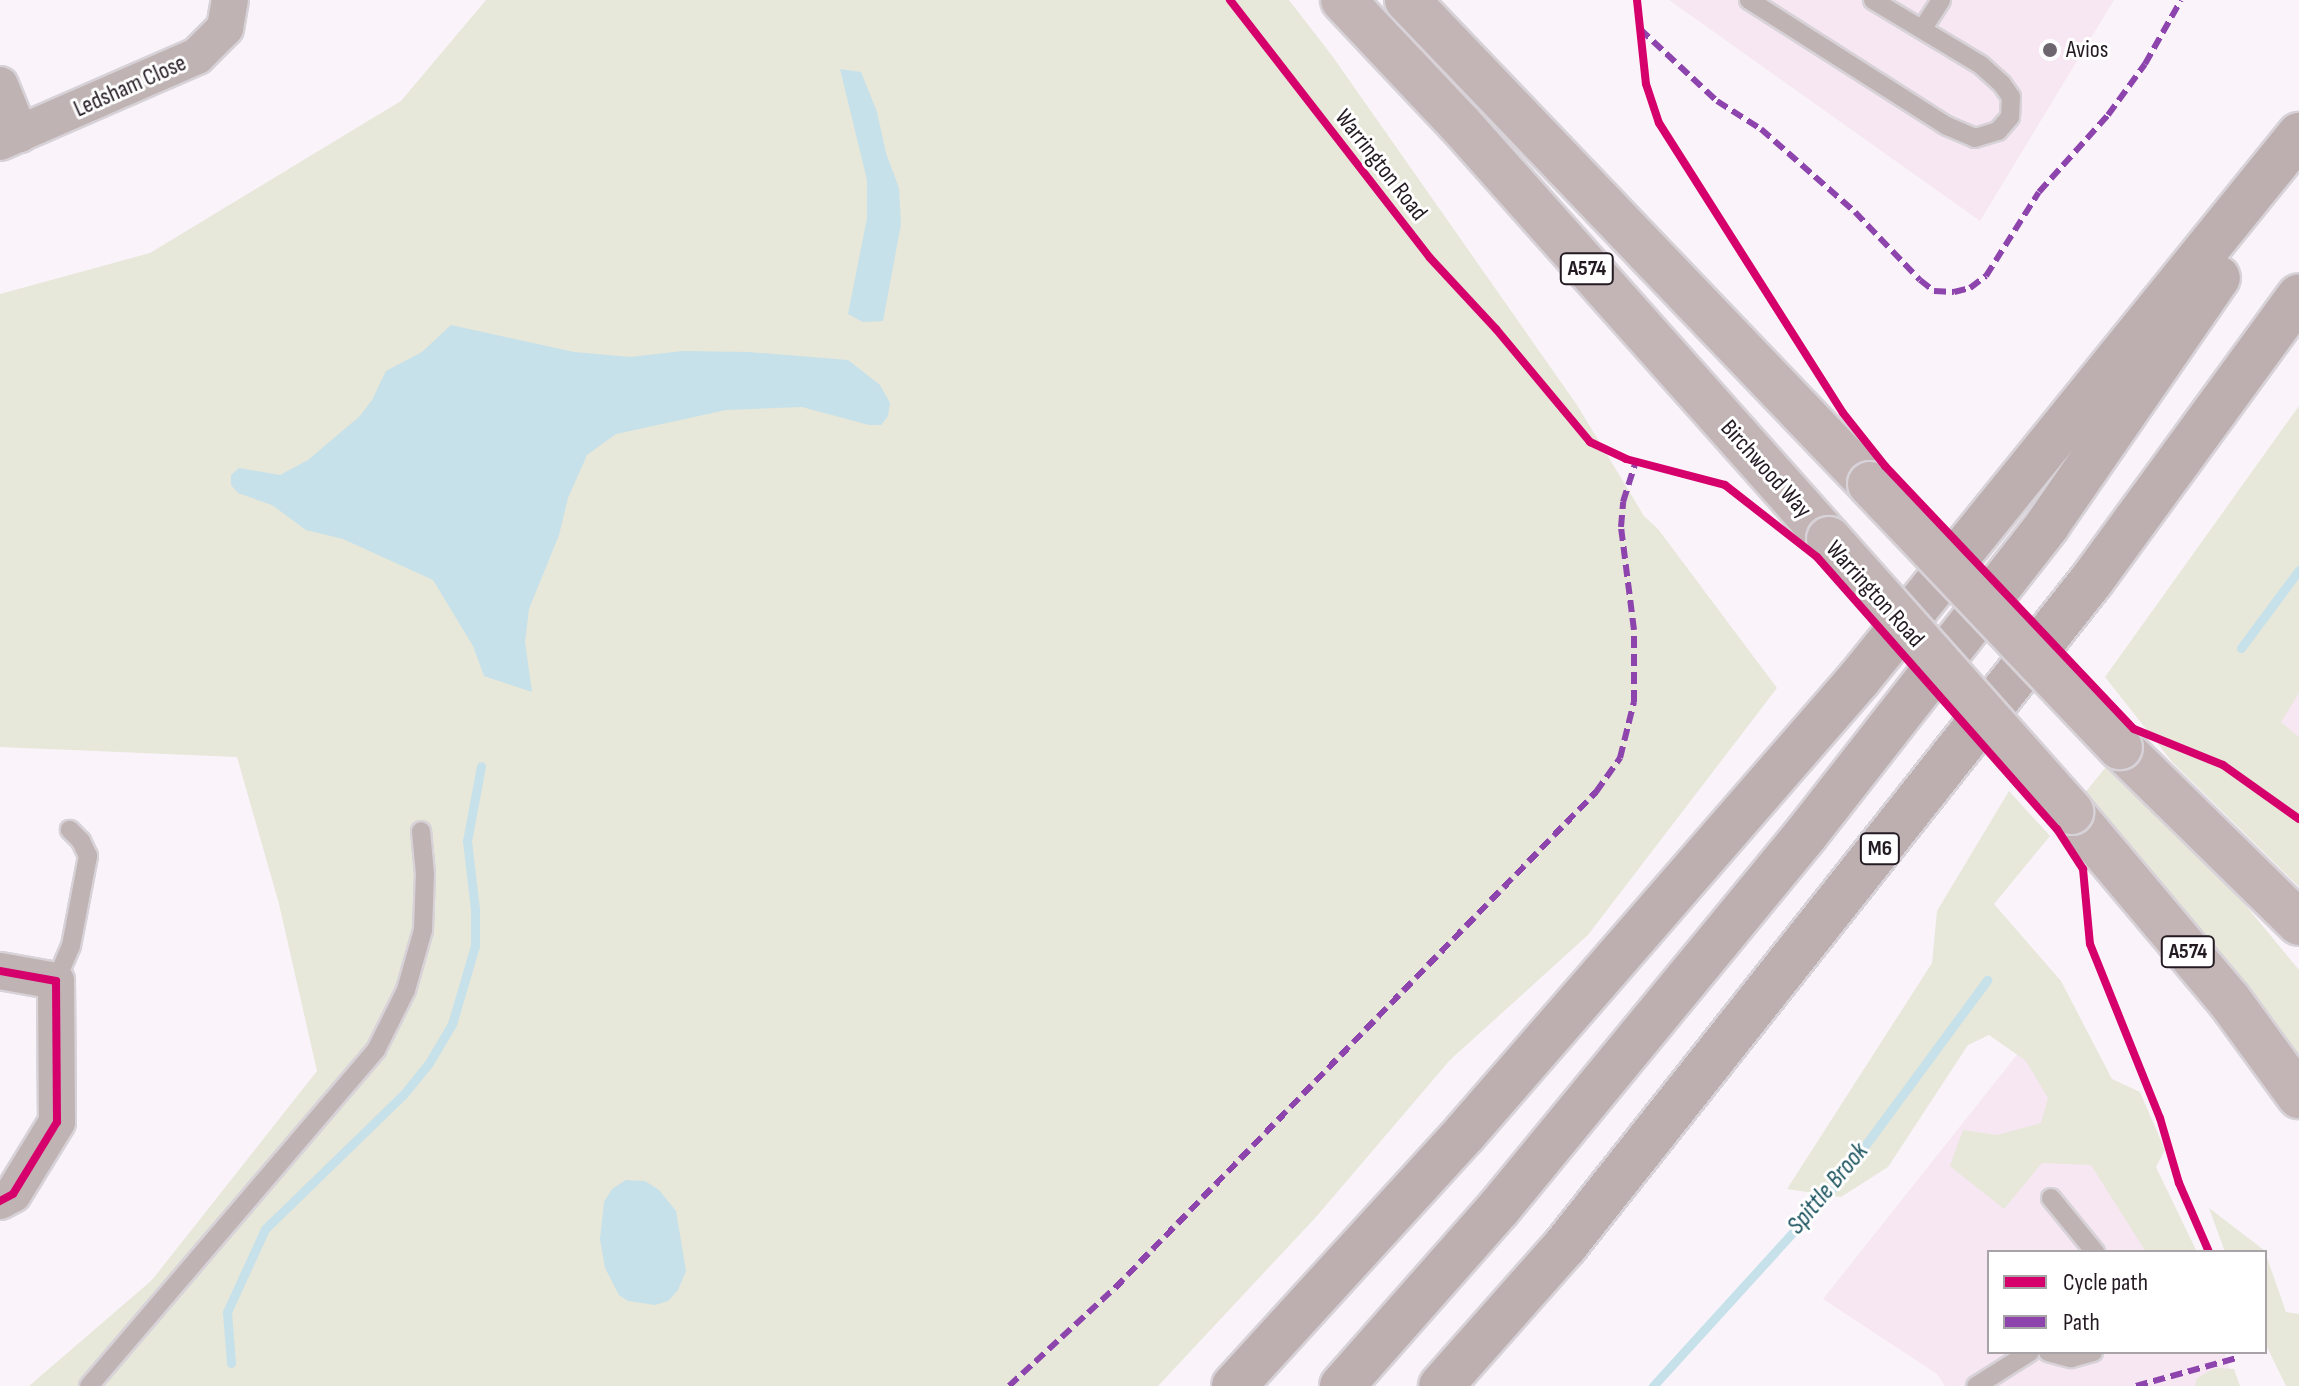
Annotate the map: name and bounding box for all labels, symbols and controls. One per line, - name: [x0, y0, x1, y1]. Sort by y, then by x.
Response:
- place label: Avios: [2066, 36, 2108, 64]
- marker: Avios: [2041, 41, 2059, 59]
- street label: Ledsham Close: [69, 48, 191, 124]
- street label: Warrington Road: [1329, 104, 1433, 226]
- road number: A574: [1559, 251, 1615, 287]
- street label: Birchwood Way: [1715, 414, 1817, 524]
- street label: Warrington Road: [1820, 535, 1930, 653]
- road number: M6: [1858, 831, 1902, 867]
- road number: A574: [2160, 934, 2216, 970]
- water label: Spittle Brook: [1781, 1137, 1875, 1241]
- legend: [1987, 1250, 2267, 1354]
- text: Cycle path: [2063, 1268, 2148, 1297]
- text: Path: [2063, 1308, 2100, 1337]

